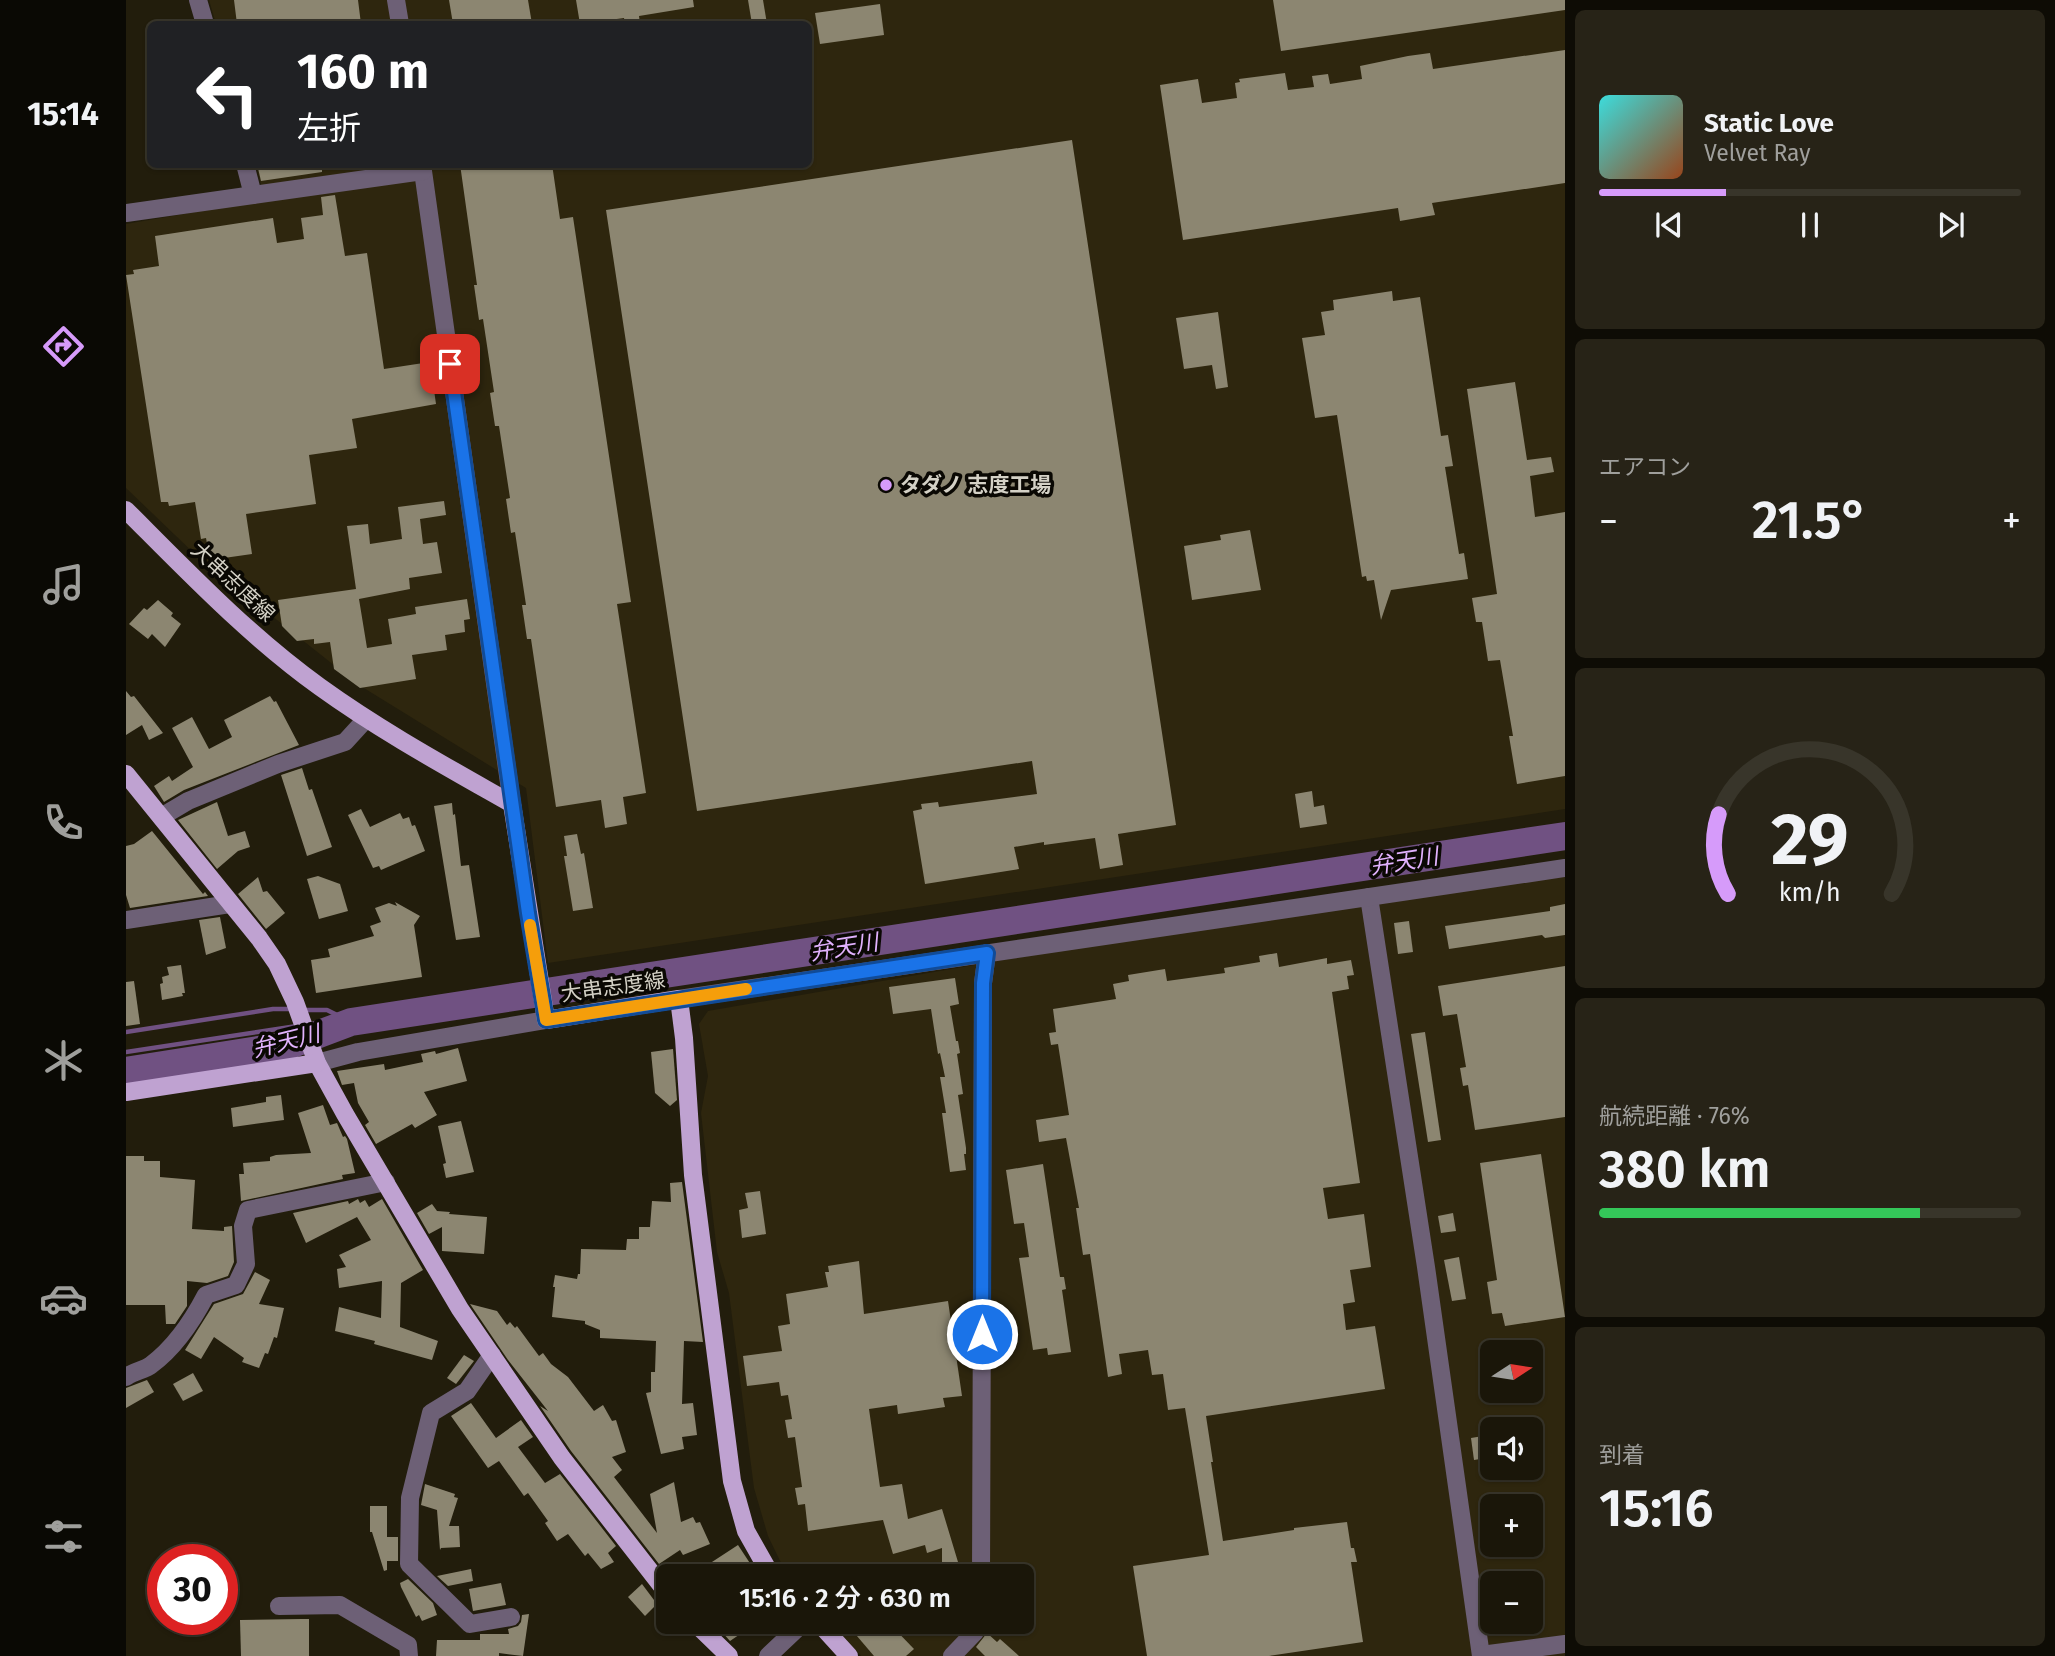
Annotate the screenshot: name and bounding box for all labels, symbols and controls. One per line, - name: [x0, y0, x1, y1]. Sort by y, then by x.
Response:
- text: 160 m: [297, 42, 429, 101]
- icon: left: [182, 49, 273, 140]
- text: 15:14: [27, 95, 99, 133]
- text: Static Love: [1704, 108, 1834, 139]
- text: 左折: [297, 109, 361, 147]
- text: Velvet Ray: [1704, 139, 1811, 167]
- icon: previous: [1650, 206, 1688, 244]
- icon: pause: [1791, 206, 1829, 244]
- icon: next: [1932, 206, 1970, 244]
- icon: directions: [39, 322, 88, 371]
- pin: [420, 334, 480, 394]
- icon: arrive: [431, 345, 469, 383]
- text: エアコン: [1599, 453, 1691, 481]
- place label: タダノ 志度工場: [900, 472, 1051, 498]
- marker: タダノ 志度工場: [878, 477, 894, 493]
- text: 21.5°: [1752, 489, 1868, 552]
- text: −: [1599, 498, 1618, 544]
- text: +: [2002, 498, 2021, 544]
- street label: 大串志度線: [186, 537, 280, 627]
- icon: music: [39, 560, 88, 609]
- text: 29: [1771, 796, 1849, 883]
- icon: phone: [39, 798, 88, 847]
- water label: 弁天川: [1368, 841, 1443, 880]
- text: km/h: [1779, 878, 1841, 908]
- water label: 弁天川: [808, 927, 883, 966]
- street label: 大串志度線: [559, 967, 667, 1007]
- water label: 弁天川: [249, 1018, 326, 1063]
- icon: climate: [39, 1036, 88, 1085]
- text: 航続距離 · 76%: [1599, 1102, 1750, 1130]
- text: 380 km: [1599, 1138, 1771, 1201]
- icon: car: [39, 1274, 88, 1323]
- position arrow: [945, 1297, 1019, 1371]
- north arrow: [1480, 1340, 1544, 1404]
- map controls: [1480, 1340, 1543, 1634]
- button: sound: [1480, 1417, 1543, 1480]
- text: 到着: [1599, 1441, 1645, 1469]
- text: 15:16: [1599, 1477, 1713, 1540]
- button: +: [1480, 1494, 1543, 1557]
- icon: filters: [39, 1512, 88, 1561]
- speed limit sign: 30: [147, 1544, 238, 1635]
- button: −: [1480, 1571, 1543, 1634]
- text: 15:16 · 2 分 · 630 m: [739, 1583, 951, 1614]

